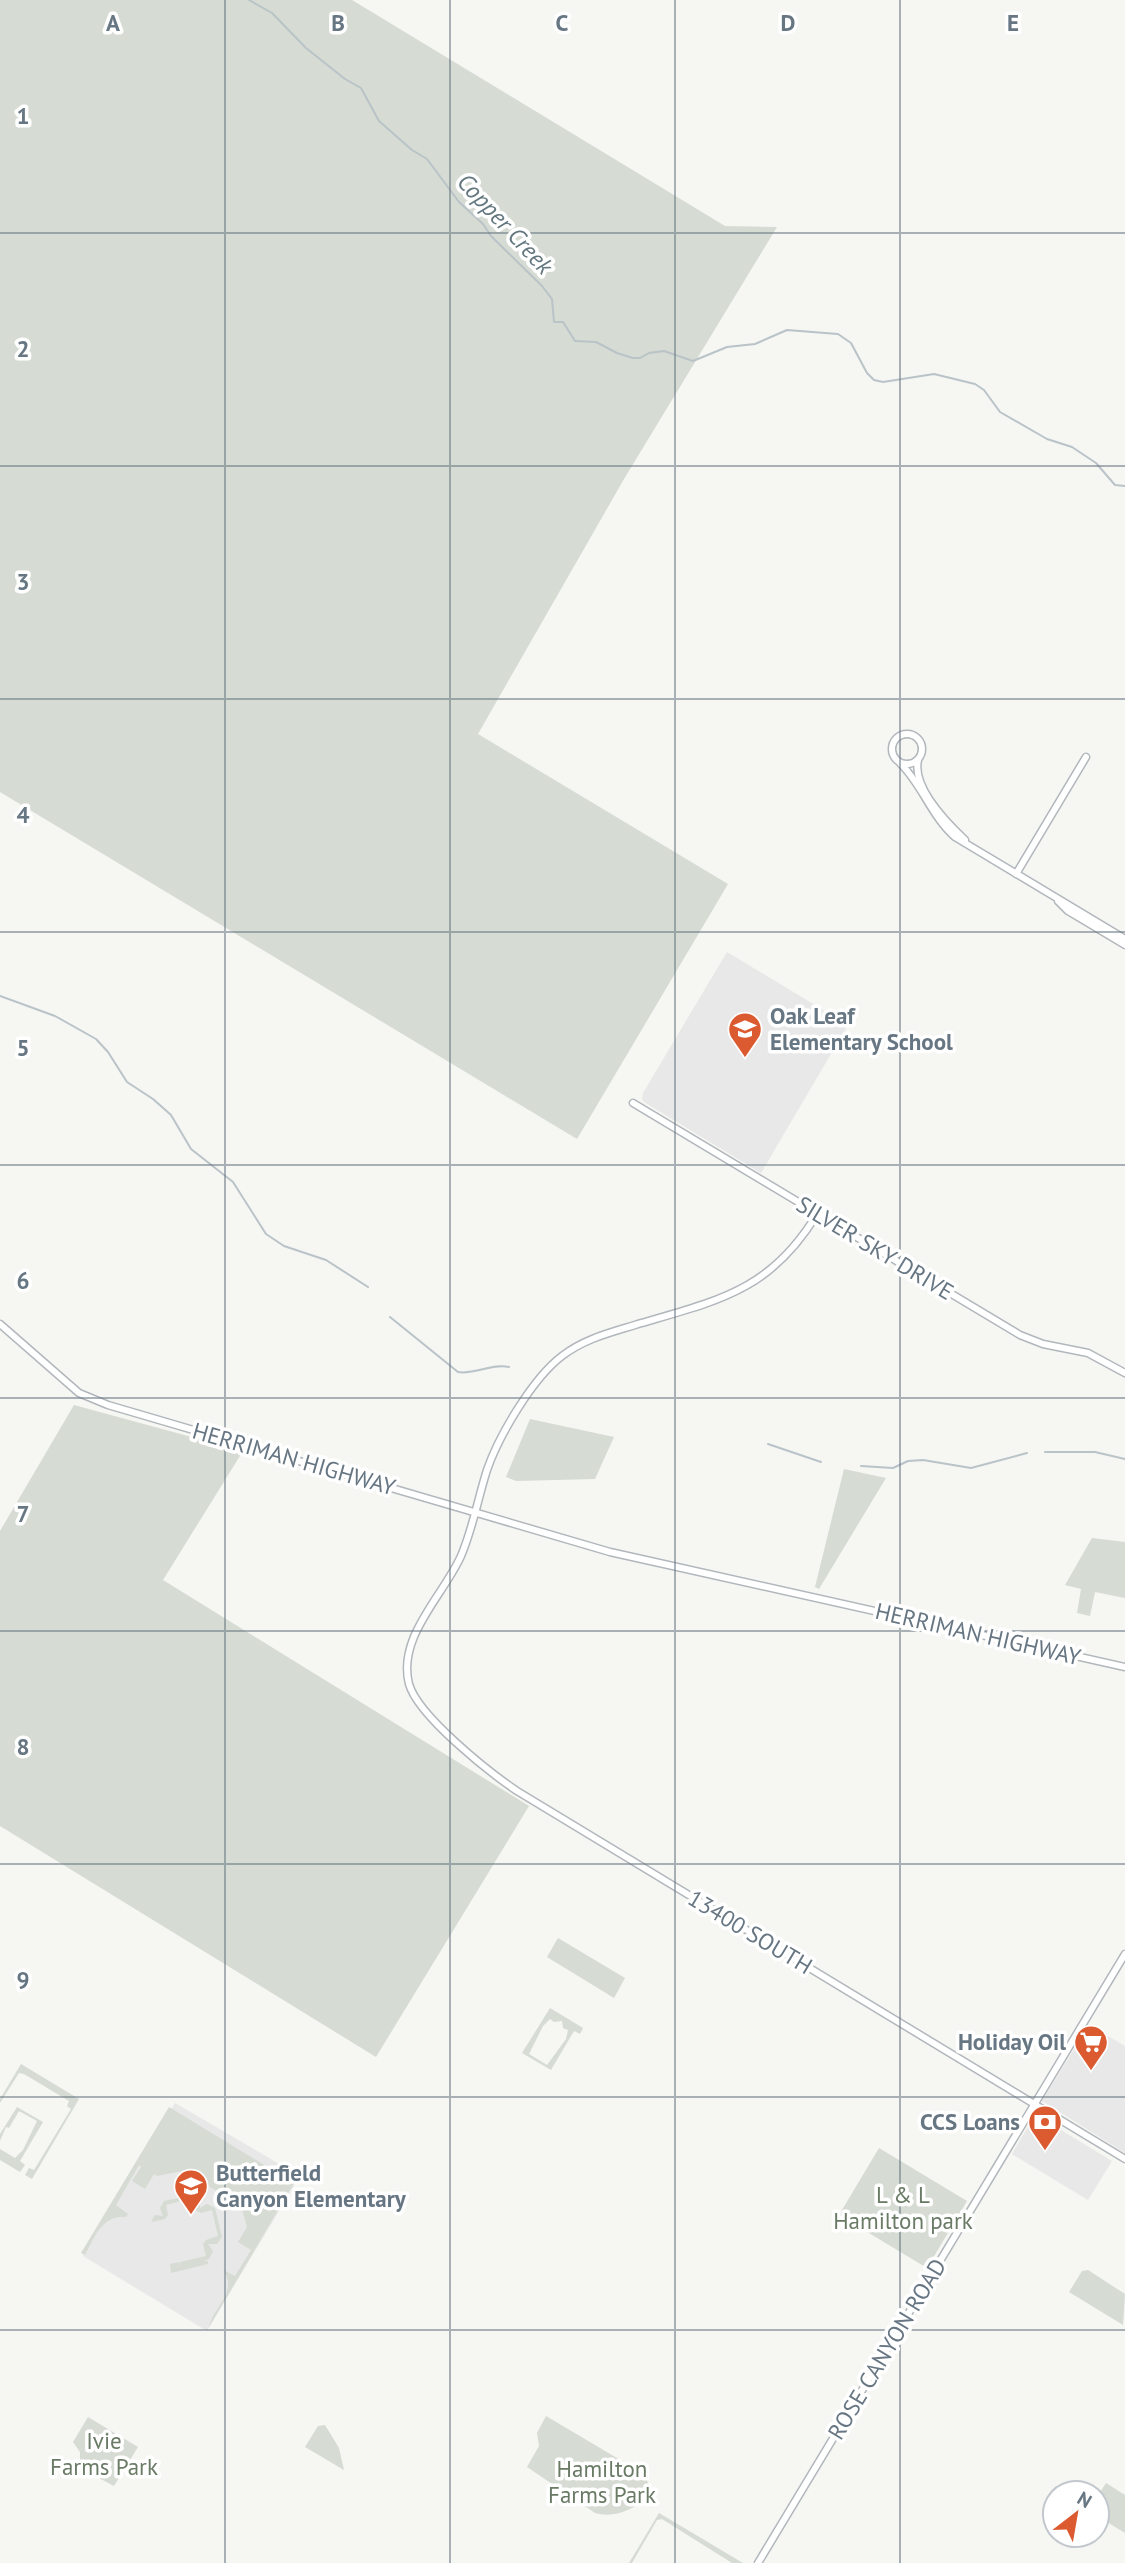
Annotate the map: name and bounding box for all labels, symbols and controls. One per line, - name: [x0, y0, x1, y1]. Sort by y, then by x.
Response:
- text: A: [106, 8, 120, 37]
- text: B: [331, 8, 345, 37]
- text: C: [556, 8, 569, 37]
- text: D: [781, 8, 795, 37]
- text: E: [1007, 8, 1019, 37]
- text: 1: [16, 101, 30, 130]
- water label: Copper Creek: [451, 167, 561, 282]
- text: 2: [16, 334, 30, 363]
- text: 3: [16, 567, 30, 596]
- text: 4: [16, 800, 30, 829]
- place label: Oak Leaf Elementary School: [770, 1001, 953, 1056]
- school or university icon: Oak Leaf Elementary School: [726, 1010, 764, 1059]
- text: 5: [16, 1033, 30, 1062]
- street label: SILVER SKY DRIVE: [791, 1189, 959, 1306]
- text: 6: [16, 1266, 30, 1295]
- street label: HERRIMAN HIGHWAY: [189, 1416, 399, 1501]
- text: 7: [16, 1499, 30, 1528]
- street label: HERRIMAN HIGHWAY: [873, 1596, 1084, 1671]
- text: 8: [16, 1732, 30, 1761]
- street label: 13400 SOUTH: [683, 1883, 818, 1980]
- text: 9: [16, 1965, 30, 1994]
- supermarket icon: Holiday Oil: [1072, 2023, 1110, 2072]
- place label: Holiday Oil: [958, 2027, 1066, 2056]
- bank icon: CCS Loans: [1026, 2103, 1064, 2152]
- place label: CCS Loans: [920, 2107, 1020, 2136]
- place label: Butterfield Canyon Elementary: [216, 2158, 407, 2213]
- school or university icon: Butterfield Canyon Elementary: [172, 2167, 210, 2216]
- park label: L & L Hamilton park: [833, 2180, 973, 2235]
- street label: ROSE CANYON ROAD: [821, 2253, 952, 2445]
- park label: Ivie Farms Park: [50, 2426, 158, 2481]
- park label: Hamilton Farms Park: [548, 2454, 656, 2509]
- north arrow: [1041, 2479, 1111, 2549]
- text: N: [1073, 2486, 1096, 2513]

